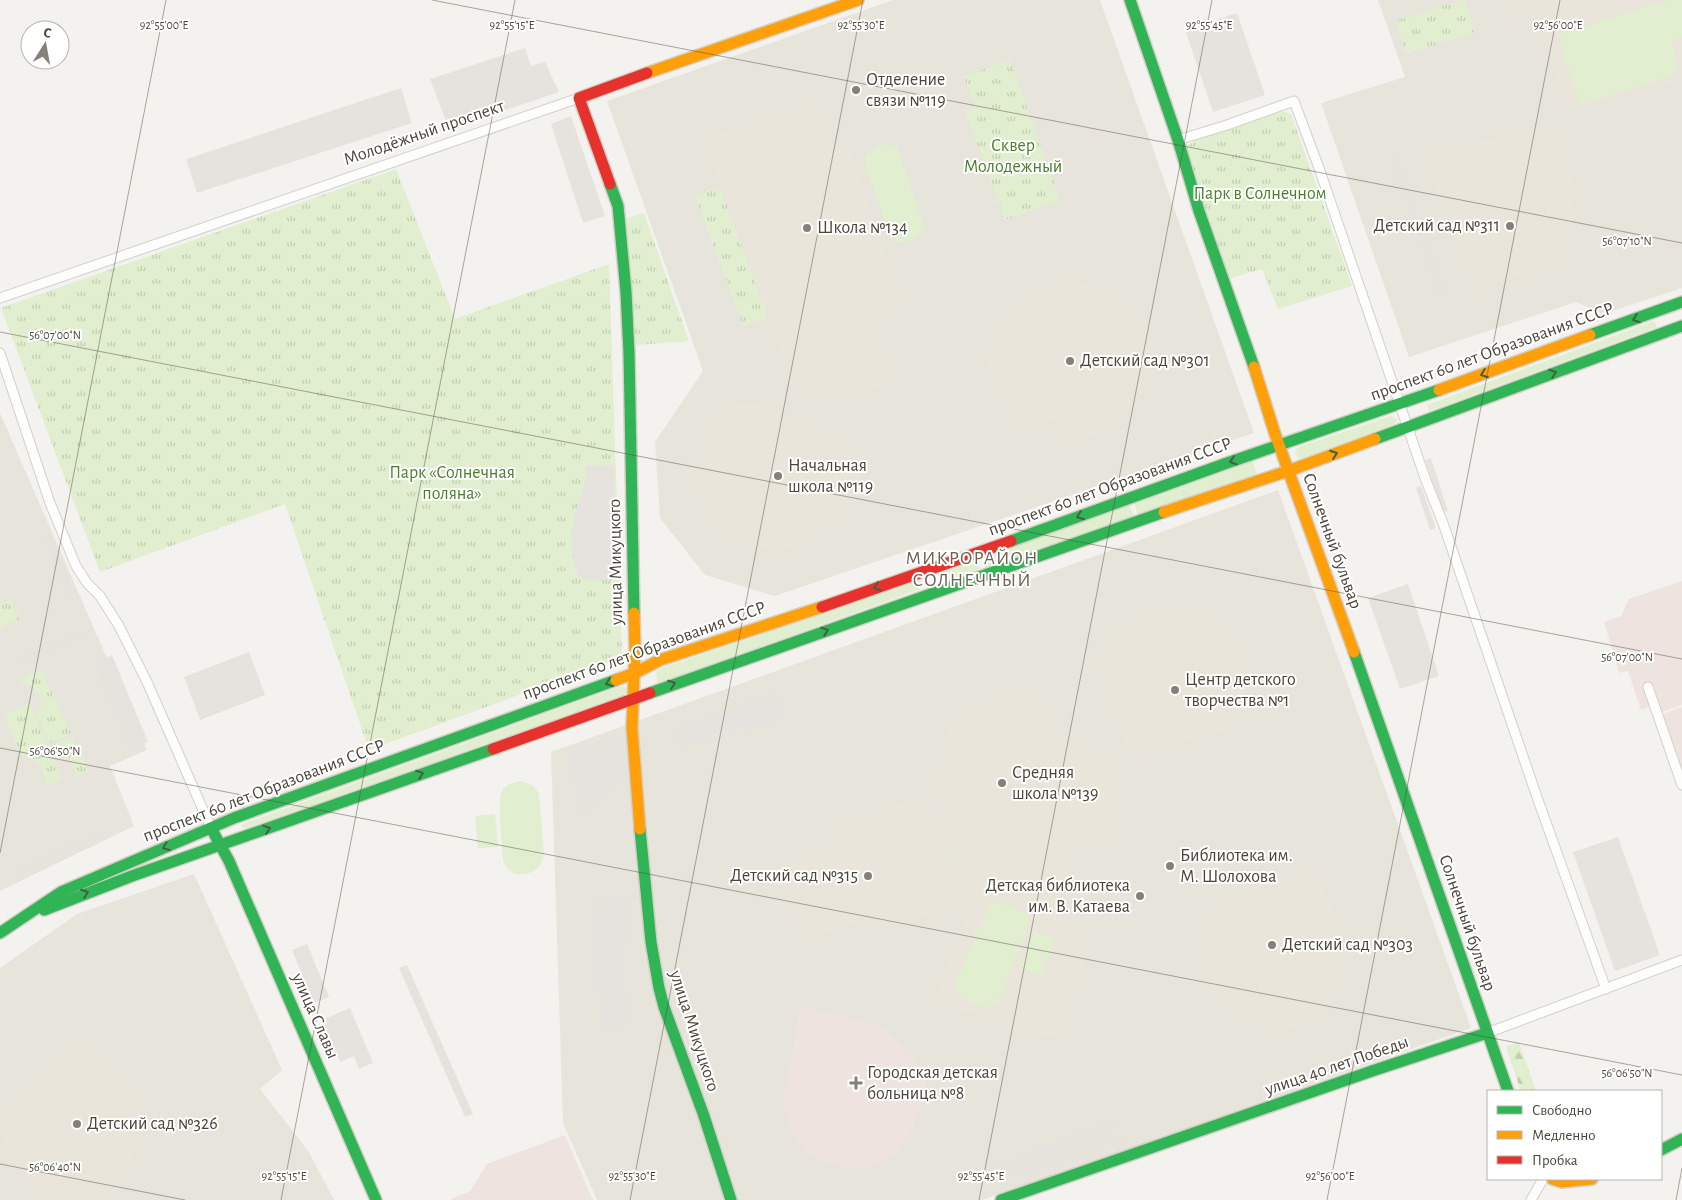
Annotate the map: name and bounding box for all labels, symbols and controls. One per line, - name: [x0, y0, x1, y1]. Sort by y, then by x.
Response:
- text: 92°55'00"E: [140, 19, 188, 31]
- text: 92°55'15"E: [490, 19, 535, 31]
- text: 92°55'30"E: [837, 19, 885, 31]
- text: 92°55'45"E: [1186, 19, 1232, 31]
- text: 92°56'00"E: [1533, 19, 1583, 31]
- north arrow: [20, 20, 70, 70]
- text: С: [42, 26, 53, 41]
- place label: Отделение связи №119: [866, 71, 946, 110]
- marker: Отделение связи №119: [850, 84, 862, 96]
- street label: Молодёжный проспект: [341, 97, 507, 169]
- park label: Сквер Молодежный: [964, 137, 1062, 176]
- park label: Парк в Солнечном: [1193, 185, 1327, 203]
- place label: Детский сад №311: [1374, 217, 1500, 235]
- place label: Школа №134: [817, 219, 908, 237]
- marker: Детский сад №311: [1504, 220, 1516, 232]
- marker: Школа №134: [801, 222, 813, 234]
- text: 56°07'10"N: [1602, 235, 1652, 247]
- street label: проспект 60 лет Образования СССР: [1368, 299, 1616, 404]
- one-way arrow: [1632, 313, 1641, 323]
- text: 56°07'00"N: [29, 329, 81, 341]
- place label: Детский сад №301: [1080, 352, 1210, 370]
- marker: Детский сад №301: [1064, 355, 1076, 367]
- one-way arrow: [1480, 368, 1488, 378]
- one-way arrow: [1548, 369, 1557, 379]
- street label: проспект 60 лет Образования СССР: [986, 434, 1234, 539]
- one-way arrow: [1329, 450, 1337, 460]
- one-way arrow: [1229, 455, 1237, 465]
- place label: Начальная школа №119: [788, 457, 873, 496]
- park label: Парк «Солнечная поляна»: [389, 464, 515, 503]
- marker: Начальная школа №119: [772, 470, 784, 482]
- street label: Солнечный бульвар: [1299, 470, 1366, 611]
- street label: улица Микуцкого: [606, 499, 626, 626]
- one-way arrow: [1076, 510, 1085, 520]
- district label: МИКРОРАЙОН СОЛНЕЧНЫЙ: [906, 548, 1038, 590]
- one-way arrow: [873, 582, 882, 592]
- street label: проспект 60 лет Образования СССР: [520, 598, 768, 703]
- one-way arrow: [821, 627, 829, 637]
- text: 56°07'00"N: [1601, 651, 1653, 663]
- place label: Центр детского творчества №1: [1184, 671, 1296, 710]
- one-way arrow: [605, 677, 614, 687]
- one-way arrow: [667, 680, 676, 690]
- marker: Центр детского творчества №1: [1169, 684, 1181, 696]
- street label: проспект 60 лет Образования СССР: [140, 736, 387, 846]
- text: 56°06'50"N: [29, 745, 81, 757]
- place label: Средняя школа №139: [1012, 764, 1099, 803]
- one-way arrow: [415, 770, 424, 780]
- marker: Средняя школа №139: [996, 777, 1008, 789]
- one-way arrow: [262, 825, 271, 835]
- one-way arrow: [162, 840, 171, 851]
- place label: Библиотека им. М. Шолохова: [1180, 846, 1293, 886]
- street label: Солнечный бульвар: [1435, 852, 1500, 993]
- marker: Библиотека им. М. Шолохова: [1164, 860, 1176, 872]
- place label: Детский сад №315: [730, 867, 858, 885]
- marker: Детский сад №315: [862, 870, 874, 882]
- place label: Детская библиотека им. В. Катаева: [985, 876, 1130, 916]
- one-way arrow: [81, 889, 89, 899]
- marker: Детская библиотека им. В. Катаева: [1134, 890, 1146, 902]
- place label: Детский сад №303: [1282, 936, 1413, 954]
- marker: Детский сад №303: [1266, 939, 1278, 951]
- street label: улица Микуцкого: [666, 967, 722, 1094]
- street label: улица Славы: [288, 970, 342, 1062]
- street label: улица 40 лет Победы: [1262, 1032, 1411, 1099]
- place label: Городская детская больница №8: [867, 1064, 998, 1103]
- text: 56°06'50"N: [1601, 1067, 1653, 1079]
- marker: Городская детская больница №8: [849, 1076, 863, 1090]
- legend: [1487, 1090, 1662, 1180]
- text: Свободно: [1532, 1103, 1592, 1118]
- place label: Детский сад №326: [87, 1115, 218, 1133]
- marker: Детский сад №326: [71, 1118, 83, 1130]
- text: Медленно: [1532, 1128, 1596, 1143]
- text: Пробка: [1532, 1153, 1578, 1168]
- text: 56°06'40"N: [29, 1161, 81, 1173]
- text: 92°55'15"E: [262, 1170, 307, 1182]
- text: 92°55'30"E: [608, 1170, 656, 1182]
- text: 92°55'45"E: [958, 1170, 1004, 1182]
- text: 92°56'00"E: [1305, 1170, 1355, 1182]

